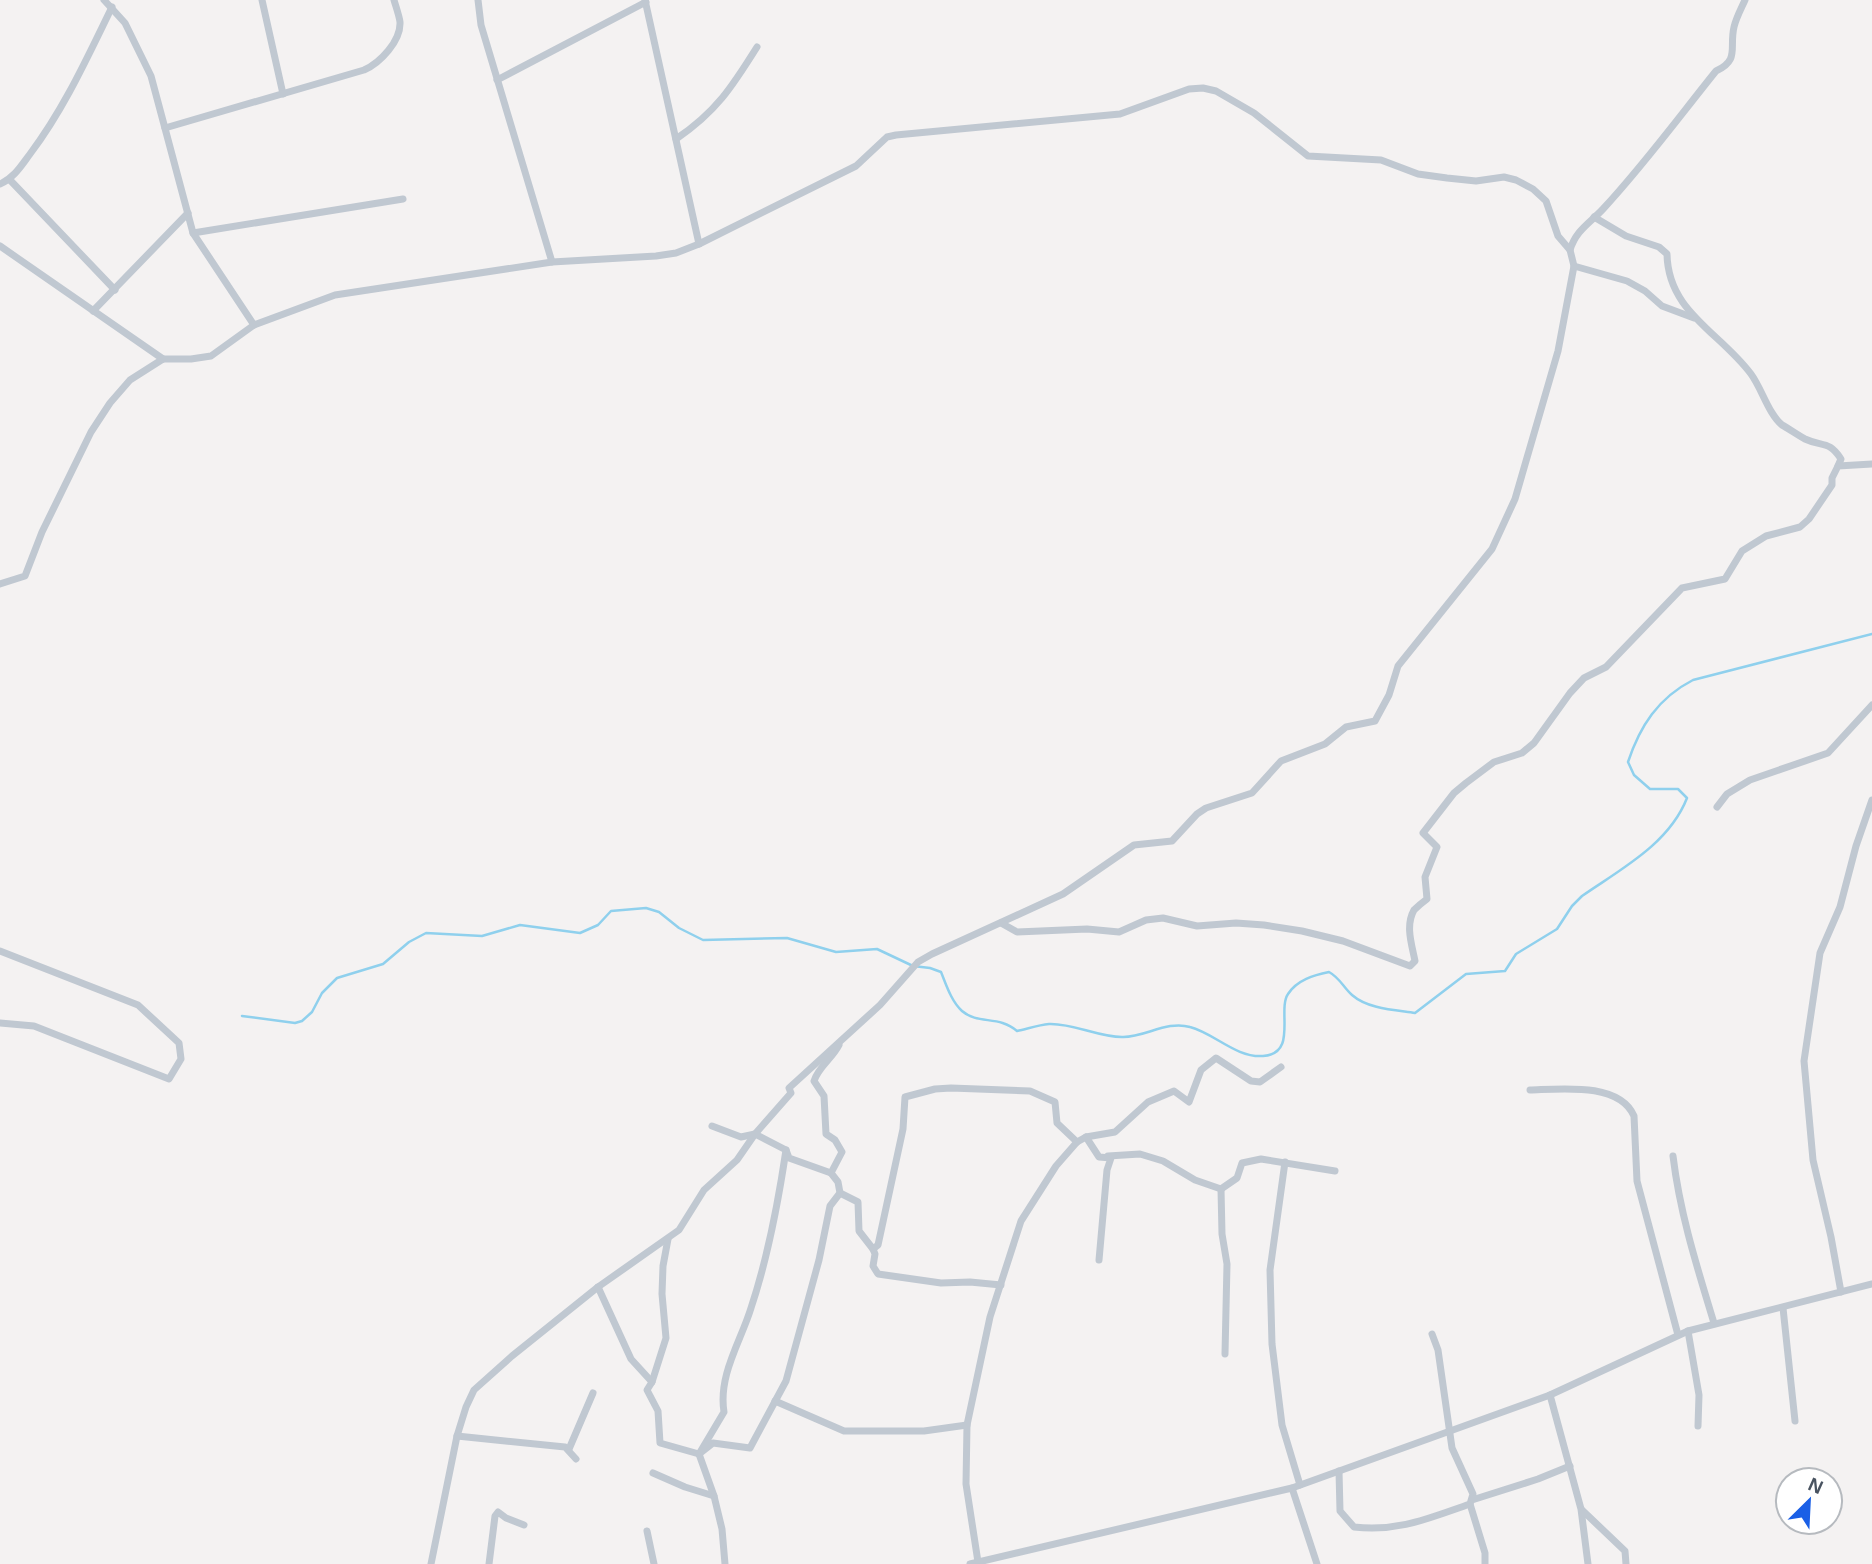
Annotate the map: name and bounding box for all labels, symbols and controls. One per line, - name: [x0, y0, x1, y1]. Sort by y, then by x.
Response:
- north arrow: [1774, 1466, 1844, 1536]
- text: N: [1805, 1474, 1826, 1498]

